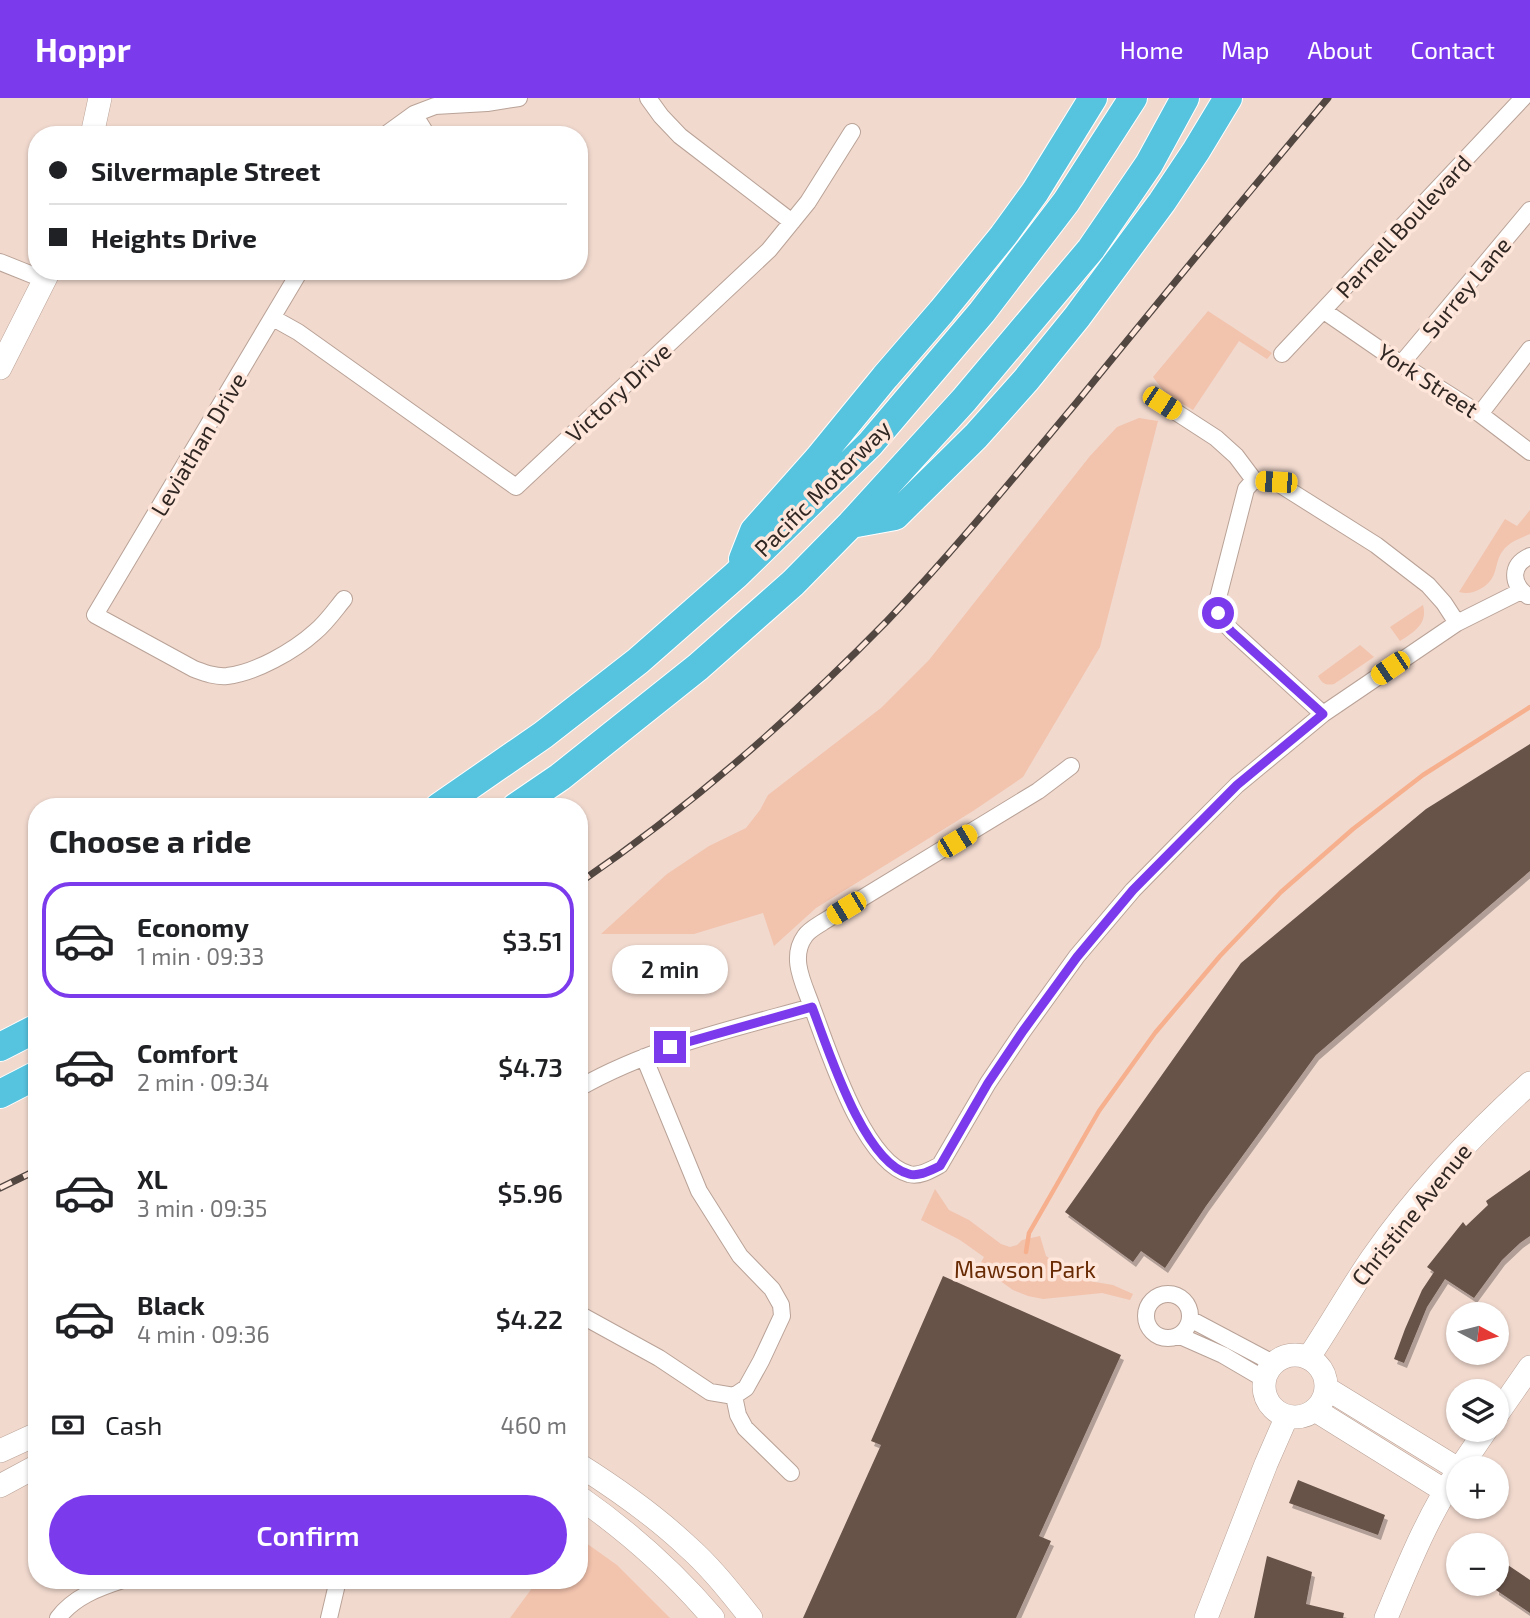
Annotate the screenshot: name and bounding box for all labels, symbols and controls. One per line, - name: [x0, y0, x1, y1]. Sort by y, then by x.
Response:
- text: Hoppr: [35, 29, 131, 69]
- text: Home: [1120, 35, 1183, 64]
- text: Map: [1221, 35, 1269, 64]
- text: About: [1307, 35, 1373, 64]
- text: Contact: [1411, 35, 1495, 64]
- street label: Parnell Boulevard: [1329, 149, 1477, 303]
- text: Silvermaple Street: [91, 155, 320, 186]
- text: Heights Drive: [91, 222, 257, 253]
- street label: Surrey Lane: [1416, 231, 1516, 343]
- street label: Victory Drive: [560, 336, 676, 448]
- street label: York Street: [1372, 337, 1484, 423]
- street label: Leviathan Drive: [144, 367, 252, 521]
- car: [1139, 383, 1186, 423]
- street label: Pacific Motorway: [748, 414, 896, 562]
- car: [1255, 470, 1298, 494]
- route start: [1202, 597, 1234, 629]
- car: [1367, 648, 1414, 688]
- text: Choose a ride: [49, 821, 252, 859]
- car: [934, 821, 981, 861]
- car: [823, 888, 870, 928]
- icon: car: [53, 909, 116, 972]
- text: Economy: [137, 911, 249, 942]
- text: $3.51: [502, 925, 563, 956]
- text: 1 min · 09:33: [137, 942, 264, 970]
- callout: 2 min: [612, 946, 728, 995]
- text: 2 min: [641, 955, 699, 983]
- route end: [654, 1031, 686, 1063]
- icon: car: [53, 1035, 116, 1098]
- text: Comfort: [137, 1037, 238, 1068]
- text: $4.73: [498, 1051, 563, 1082]
- text: 2 min · 09:34: [137, 1068, 269, 1096]
- street label: Christine Avenue: [1345, 1137, 1477, 1291]
- icon: car: [53, 1161, 116, 1224]
- text: XL: [137, 1163, 168, 1194]
- text: $5.96: [497, 1177, 563, 1208]
- text: 3 min · 09:35: [137, 1194, 267, 1222]
- park label: Mawson Park: [954, 1255, 1096, 1283]
- icon: car: [53, 1287, 116, 1350]
- text: Black: [137, 1289, 205, 1320]
- north arrow: [1446, 1302, 1508, 1365]
- map controls: [1446, 1302, 1509, 1596]
- text: $4.22: [496, 1303, 563, 1334]
- text: 4 min · 09:36: [137, 1320, 270, 1348]
- button: layers: [1446, 1379, 1509, 1442]
- icon: cash: [49, 1406, 87, 1444]
- text: Cash: [105, 1409, 162, 1440]
- text: 460 m: [501, 1411, 567, 1439]
- button: +: [1446, 1456, 1509, 1519]
- button: Confirm: [49, 1495, 567, 1575]
- button: −: [1446, 1533, 1509, 1596]

